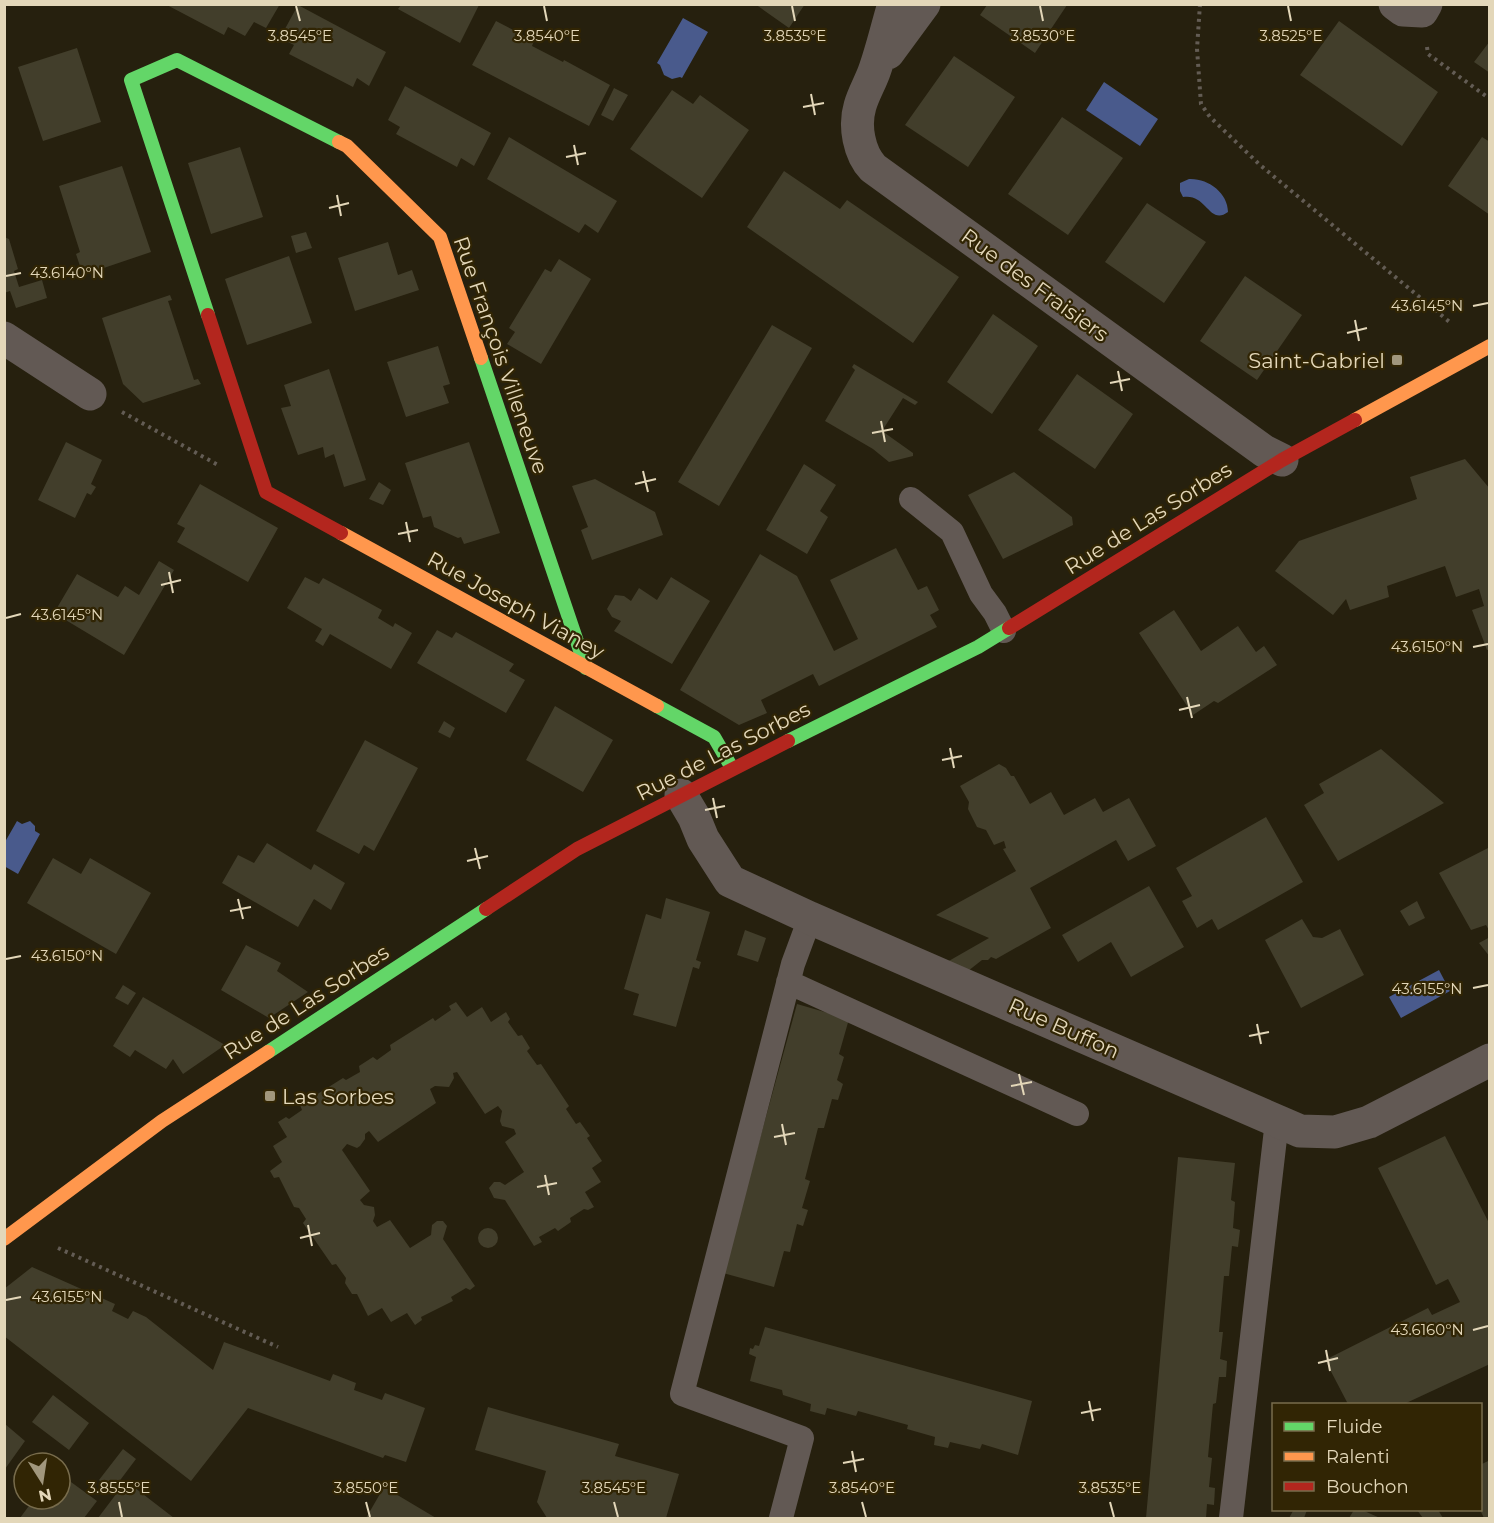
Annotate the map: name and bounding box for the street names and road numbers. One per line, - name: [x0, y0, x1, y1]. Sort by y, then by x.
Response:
- street label: Rue des Fraisiers: [956, 223, 1114, 347]
- street label: Rue François Villeneuve: [449, 233, 553, 477]
- street label: Rue de Las Sorbes: [1060, 457, 1236, 579]
- street label: Rue Joseph Vianey: [423, 546, 609, 664]
- street label: Rue de Las Sorbes: [632, 696, 814, 806]
- street label: Rue de Las Sorbes: [219, 939, 393, 1065]
- street label: Rue Buffon: [1005, 992, 1123, 1064]

